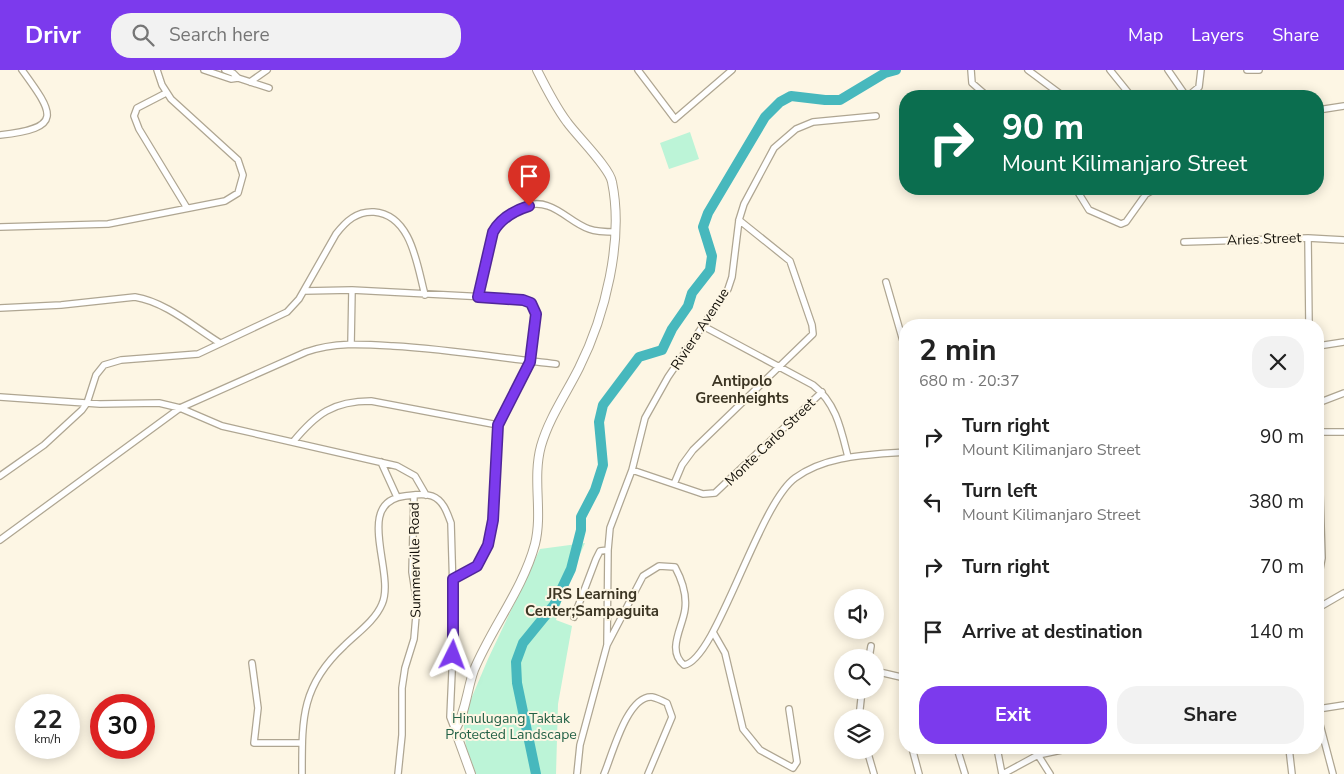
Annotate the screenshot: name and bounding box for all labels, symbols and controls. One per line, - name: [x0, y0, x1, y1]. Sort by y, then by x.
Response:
- search box: [111, 13, 461, 58]
- text: Drivr: [25, 19, 81, 51]
- icon: search: [129, 21, 157, 49]
- text: Search here: [169, 22, 270, 48]
- text: Map: [1128, 23, 1163, 47]
- text: Layers: [1191, 23, 1244, 47]
- text: Share: [1272, 23, 1319, 47]
- text: 90 m: [1002, 104, 1084, 151]
- icon: right: [919, 110, 984, 175]
- text: Mount Kilimanjaro Street: [1002, 149, 1247, 179]
- pin: [508, 155, 550, 206]
- icon: arrive: [515, 162, 543, 190]
- street label: Aries Street: [1226, 228, 1302, 250]
- street label: Riviera Avenue: [666, 284, 734, 374]
- text: 2 min: [919, 330, 997, 371]
- button: close: [1252, 336, 1304, 388]
- text: 680 m · 20:37: [919, 370, 1020, 392]
- district label: Antipolo Greenheights: [695, 371, 789, 408]
- street label: Monte Carlo Street: [721, 394, 819, 490]
- text: Turn right: [962, 413, 1049, 439]
- icon: right: [919, 423, 947, 451]
- text: 90 m: [1260, 424, 1304, 450]
- text: Mount Kilimanjaro Street: [962, 439, 1140, 461]
- text: Turn left: [962, 478, 1037, 504]
- icon: left: [919, 488, 947, 516]
- text: 380 m: [1249, 489, 1304, 515]
- street label: Summerville Road: [404, 502, 426, 618]
- text: Mount Kilimanjaro Street: [962, 504, 1140, 526]
- icon: right: [919, 553, 947, 581]
- text: Turn right: [962, 554, 1049, 580]
- text: 70 m: [1260, 554, 1304, 580]
- district label: JRS Learning Center;Sampaguita: [525, 584, 659, 621]
- map controls: [834, 589, 884, 759]
- button: sound: [834, 589, 884, 639]
- icon: arrive: [919, 618, 947, 646]
- text: Arrive at destination: [962, 619, 1143, 645]
- text: 140 m: [1249, 619, 1304, 645]
- position arrow: [426, 628, 478, 680]
- button: search: [834, 649, 884, 699]
- button: Exit: [919, 686, 1107, 744]
- button: Share: [1117, 686, 1304, 744]
- speed limit sign: 30: [90, 694, 155, 759]
- text: 22: [32, 703, 63, 737]
- park label: Hinulugang Taktak Protected Landscape: [445, 709, 577, 744]
- button: layers: [834, 709, 884, 759]
- text: km/h: [34, 731, 61, 747]

